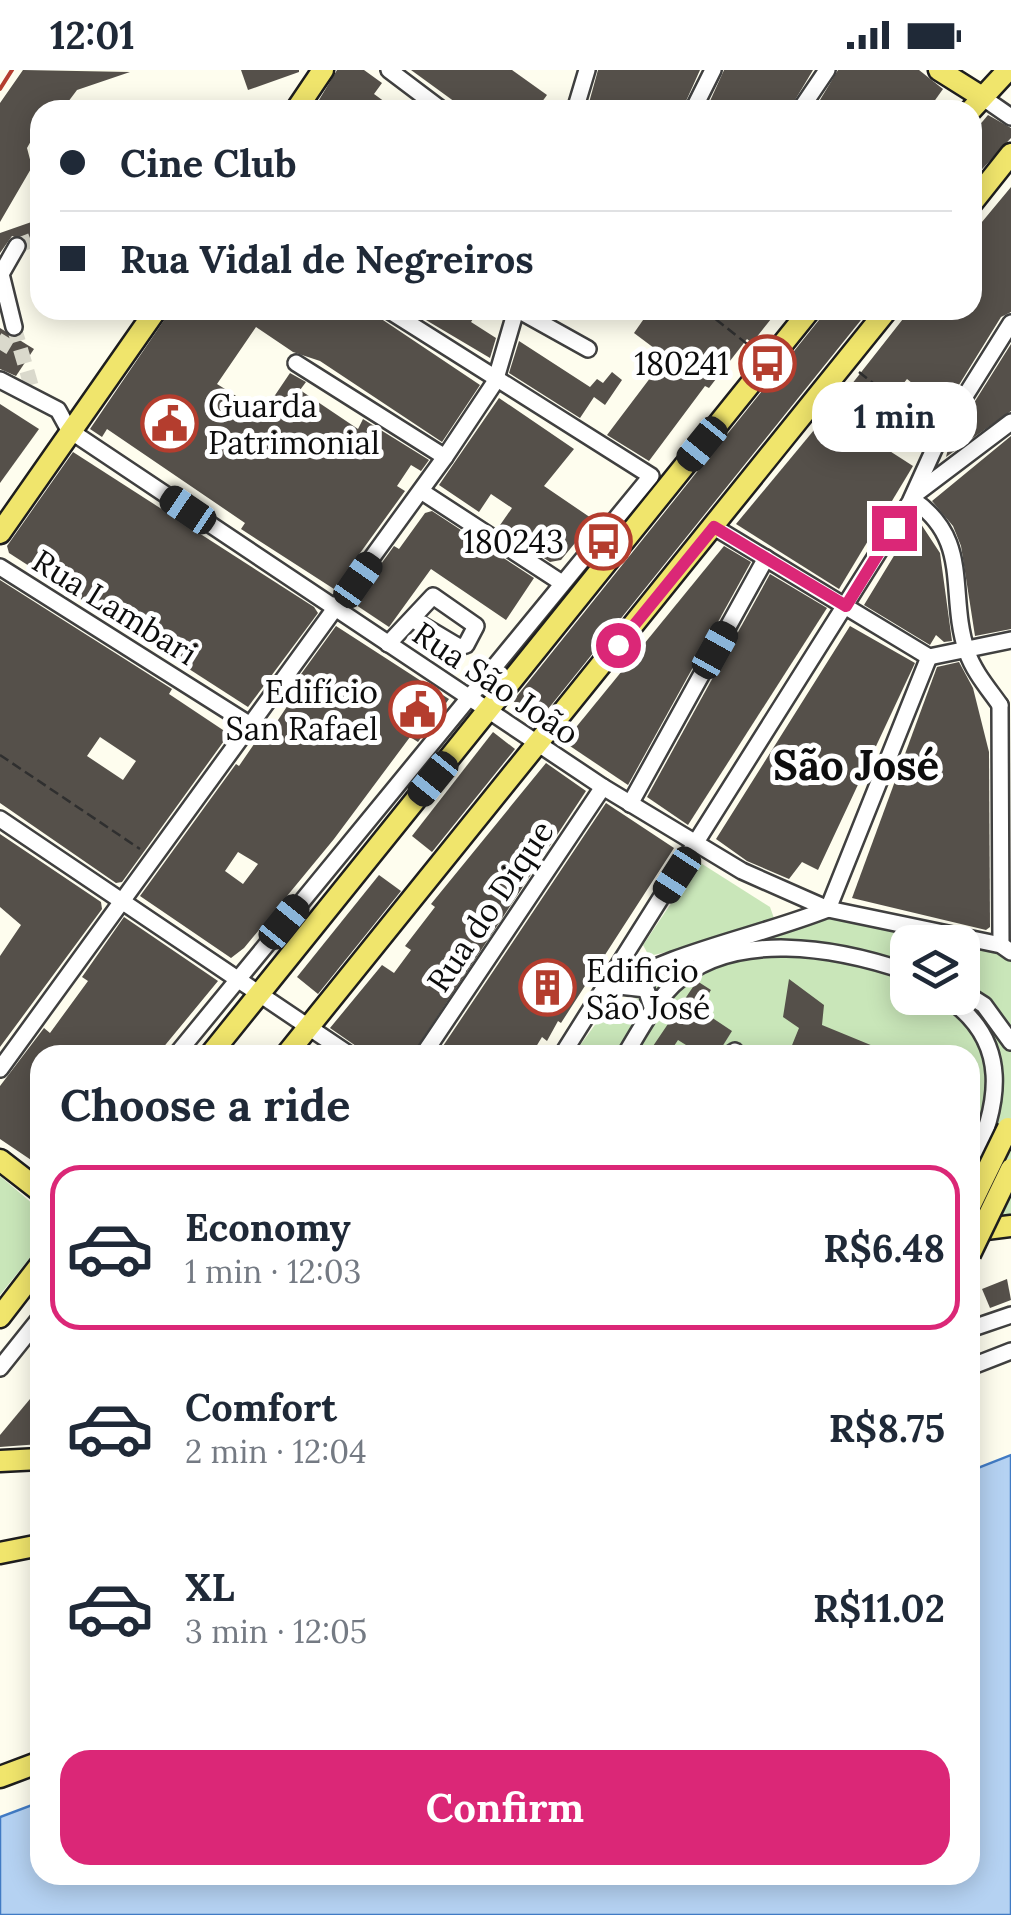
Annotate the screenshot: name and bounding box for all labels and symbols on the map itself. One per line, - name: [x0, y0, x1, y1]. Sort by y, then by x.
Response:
- bus stop icon: 180241: [738, 333, 798, 393]
- place label: 180241: [634, 343, 729, 384]
- callout: 1 min: [812, 383, 976, 453]
- place label: Guarda Patrimonial: [208, 385, 380, 463]
- public building icon: Guarda Patrimonial: [139, 393, 199, 453]
- car: [671, 411, 733, 477]
- car: [155, 481, 221, 539]
- route end: [872, 506, 917, 551]
- bus stop icon: 180243: [573, 511, 633, 571]
- place label: 180243: [463, 521, 564, 562]
- street label: Rua Lambari: [25, 540, 205, 674]
- car: [329, 547, 387, 613]
- street label: Rua São João: [405, 612, 587, 754]
- car: [687, 616, 743, 684]
- route start: [596, 623, 641, 668]
- place label: Edifício San Rafael: [226, 671, 378, 749]
- public building icon: Edifício San Rafael: [387, 679, 447, 739]
- district label: São José: [773, 738, 939, 792]
- car: [402, 746, 464, 812]
- street label: Rua do Dique: [418, 812, 562, 1000]
- car: [648, 842, 706, 908]
- car: [253, 889, 315, 955]
- place label: Edificio São José: [586, 950, 710, 1028]
- building icon: Edificio São José: [517, 958, 577, 1018]

